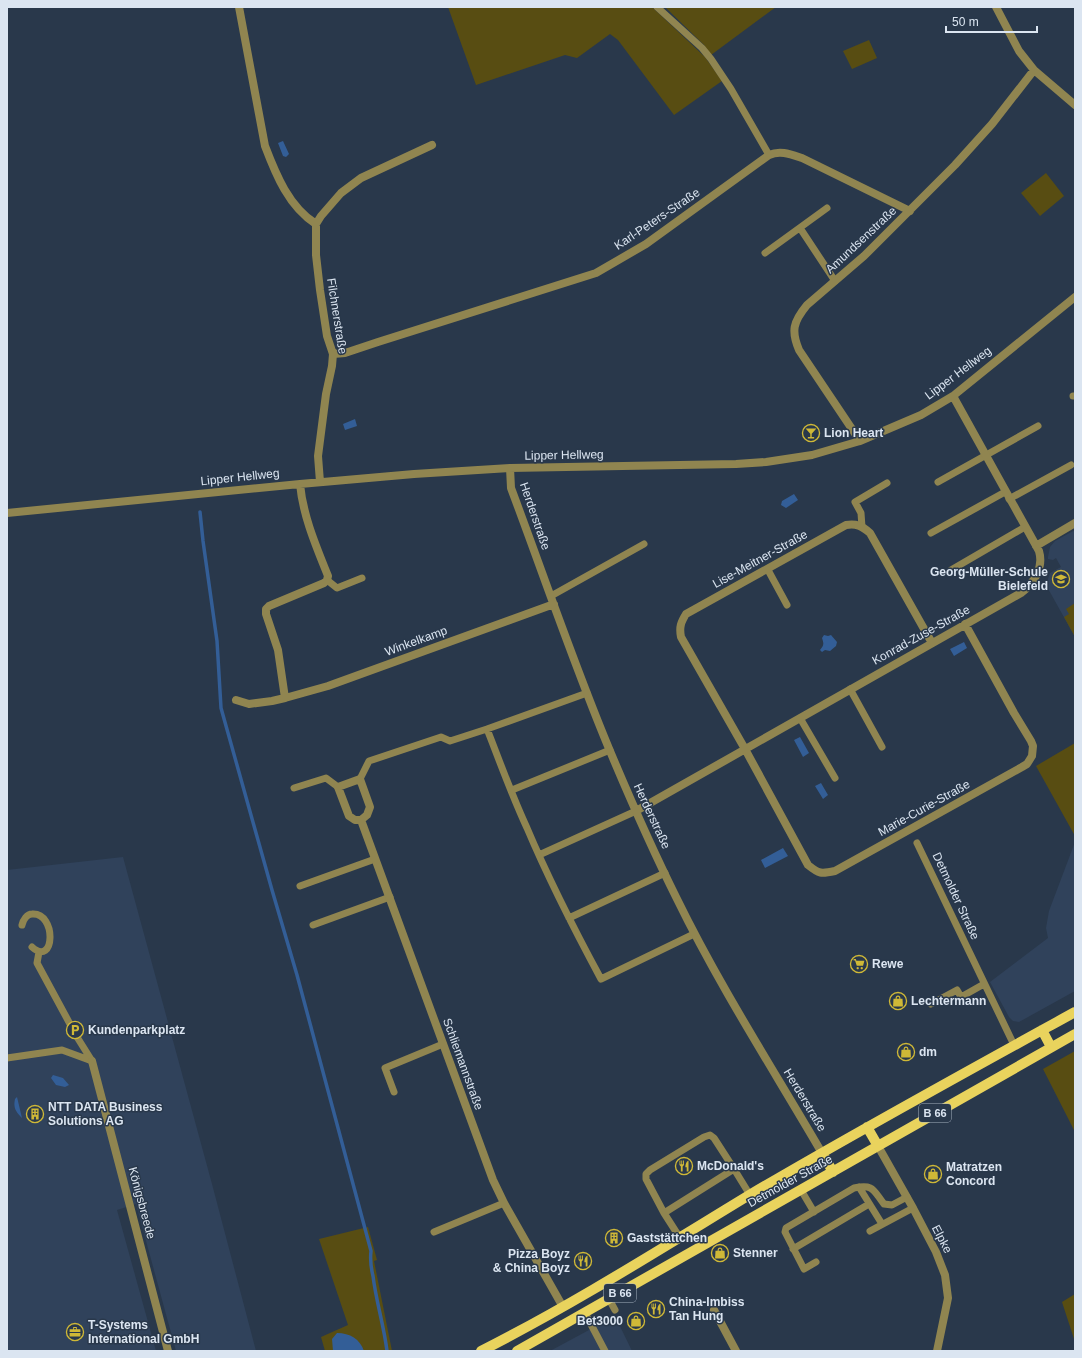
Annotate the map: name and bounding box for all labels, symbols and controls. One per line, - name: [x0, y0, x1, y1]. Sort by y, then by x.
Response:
- scale bar: [946, 8, 1037, 34]
- text: 50 m: [952, 15, 979, 29]
- street label: Karl-Peters-Straße: [612, 185, 703, 253]
- street label: Amundsenstraße: [823, 204, 899, 276]
- street label: Filchnerstraße: [324, 277, 350, 355]
- street label: Lipper Hellweg: [922, 344, 994, 402]
- bar icon: Lion Heart: [801, 423, 821, 443]
- place label: Lion Heart: [824, 426, 883, 440]
- street label: Lipper Hellweg: [524, 447, 604, 463]
- street label: Lipper Hellweg: [200, 466, 280, 488]
- street label: Herderstraße: [517, 480, 553, 552]
- street label: Lise-Meitner-Straße: [710, 527, 810, 591]
- place label: Georg-Müller-Schule Bielefeld: [930, 565, 1048, 593]
- school or university icon: Georg-Müller-Schule Bielefeld: [1051, 569, 1071, 589]
- street label: Konrad-Zuse-Straße: [870, 602, 973, 668]
- street label: Winkelkamp: [383, 623, 449, 659]
- street label: Marie-Curie-Straße: [876, 777, 973, 839]
- street label: Herderstraße: [631, 781, 673, 851]
- street label: Detmolder Straße: [930, 850, 982, 942]
- supermarket icon: Rewe: [849, 954, 869, 974]
- place label: Rewe: [872, 957, 904, 971]
- shop icon: Lechtermann: [888, 991, 908, 1011]
- place label: Lechtermann: [911, 994, 986, 1008]
- street label: Schliemannstraße: [440, 1016, 486, 1112]
- parking icon: Kundenparkplatz: [65, 1020, 85, 1040]
- place label: Kundenparkplatz: [88, 1023, 185, 1037]
- shop icon: dm: [896, 1042, 916, 1062]
- place label: dm: [919, 1045, 937, 1059]
- street label: Herderstraße: [781, 1066, 829, 1134]
- place label: NTT DATA Business Solutions AG: [48, 1100, 163, 1128]
- building icon: NTT DATA Business Solutions AG: [25, 1104, 45, 1124]
- road number: B 66: [919, 1104, 951, 1122]
- street label: Detmolder Straße: [745, 1152, 835, 1210]
- restaurant icon: McDonald's: [674, 1156, 694, 1176]
- place label: McDonald's: [697, 1159, 764, 1173]
- place label: Matratzen Concord: [946, 1160, 1002, 1188]
- shop icon: Matratzen Concord: [923, 1164, 943, 1184]
- street label: Königsbreede: [126, 1165, 158, 1241]
- street label: Elpke: [929, 1222, 955, 1256]
- building icon: Gaststättchen: [604, 1228, 624, 1248]
- place label: Gaststättchen: [627, 1231, 707, 1245]
- shop icon: Stenner: [710, 1243, 730, 1263]
- place label: Stenner: [733, 1246, 778, 1260]
- place label: Pizza Boyz & China Boyz: [493, 1247, 570, 1275]
- restaurant icon: Pizza Boyz & China Boyz: [573, 1251, 593, 1271]
- road number: B 66: [604, 1284, 636, 1302]
- place label: China-Imbiss Tan Hung: [669, 1295, 745, 1323]
- restaurant icon: China-Imbiss Tan Hung: [646, 1299, 666, 1319]
- shop icon: Bet3000: [626, 1311, 646, 1331]
- place label: Bet3000: [577, 1314, 623, 1328]
- place label: T-Systems International GmbH: [88, 1318, 199, 1346]
- office icon: T-Systems International GmbH: [65, 1322, 85, 1342]

